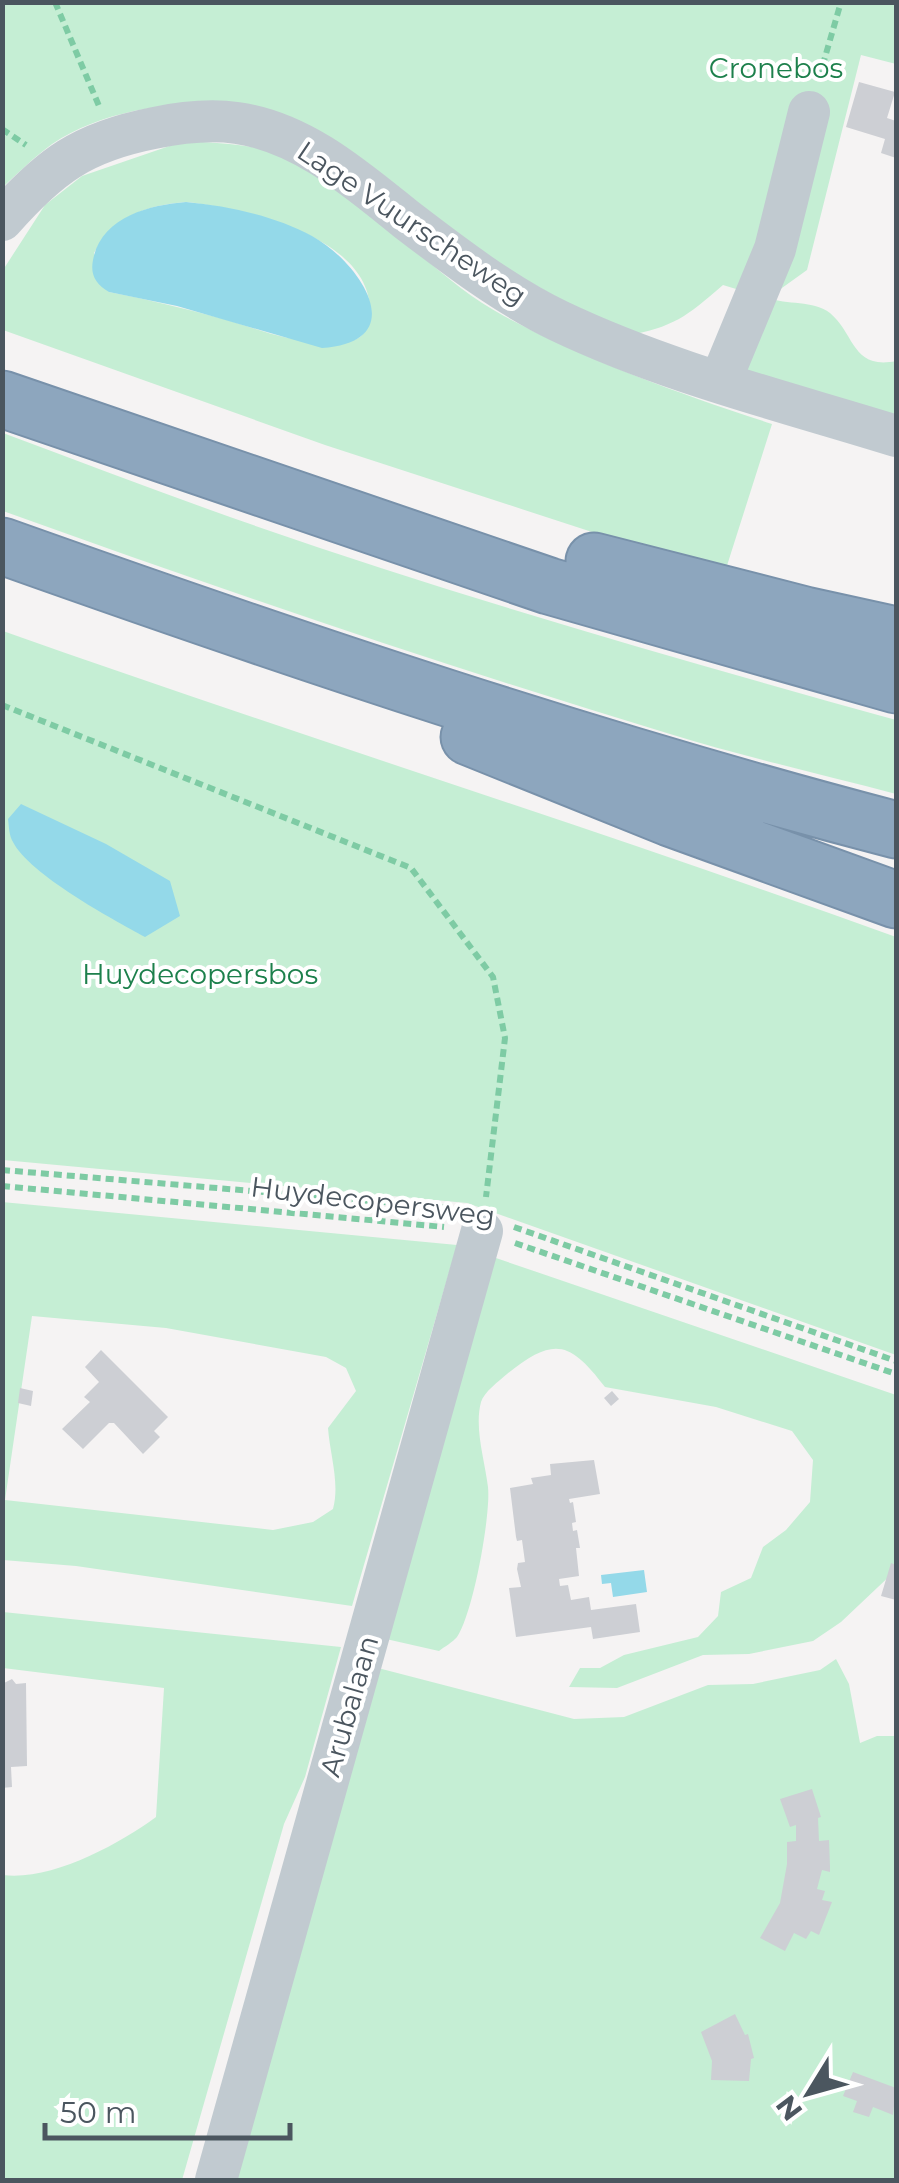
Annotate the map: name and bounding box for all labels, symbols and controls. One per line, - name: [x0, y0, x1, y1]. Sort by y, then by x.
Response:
- park label: Cronebos: [709, 51, 843, 85]
- street label: Lage Vuurscheweg: [291, 134, 533, 312]
- park label: Huydecopersbos: [82, 957, 318, 991]
- street label: Huydecopersweg: [249, 1169, 497, 1233]
- street label: Arubalaan: [313, 1632, 385, 1780]
- north arrow: [759, 2043, 859, 2143]
- scale bar: [45, 2078, 290, 2140]
- text: N: [769, 2089, 809, 2127]
- text: 50 m: [60, 2094, 137, 2131]

